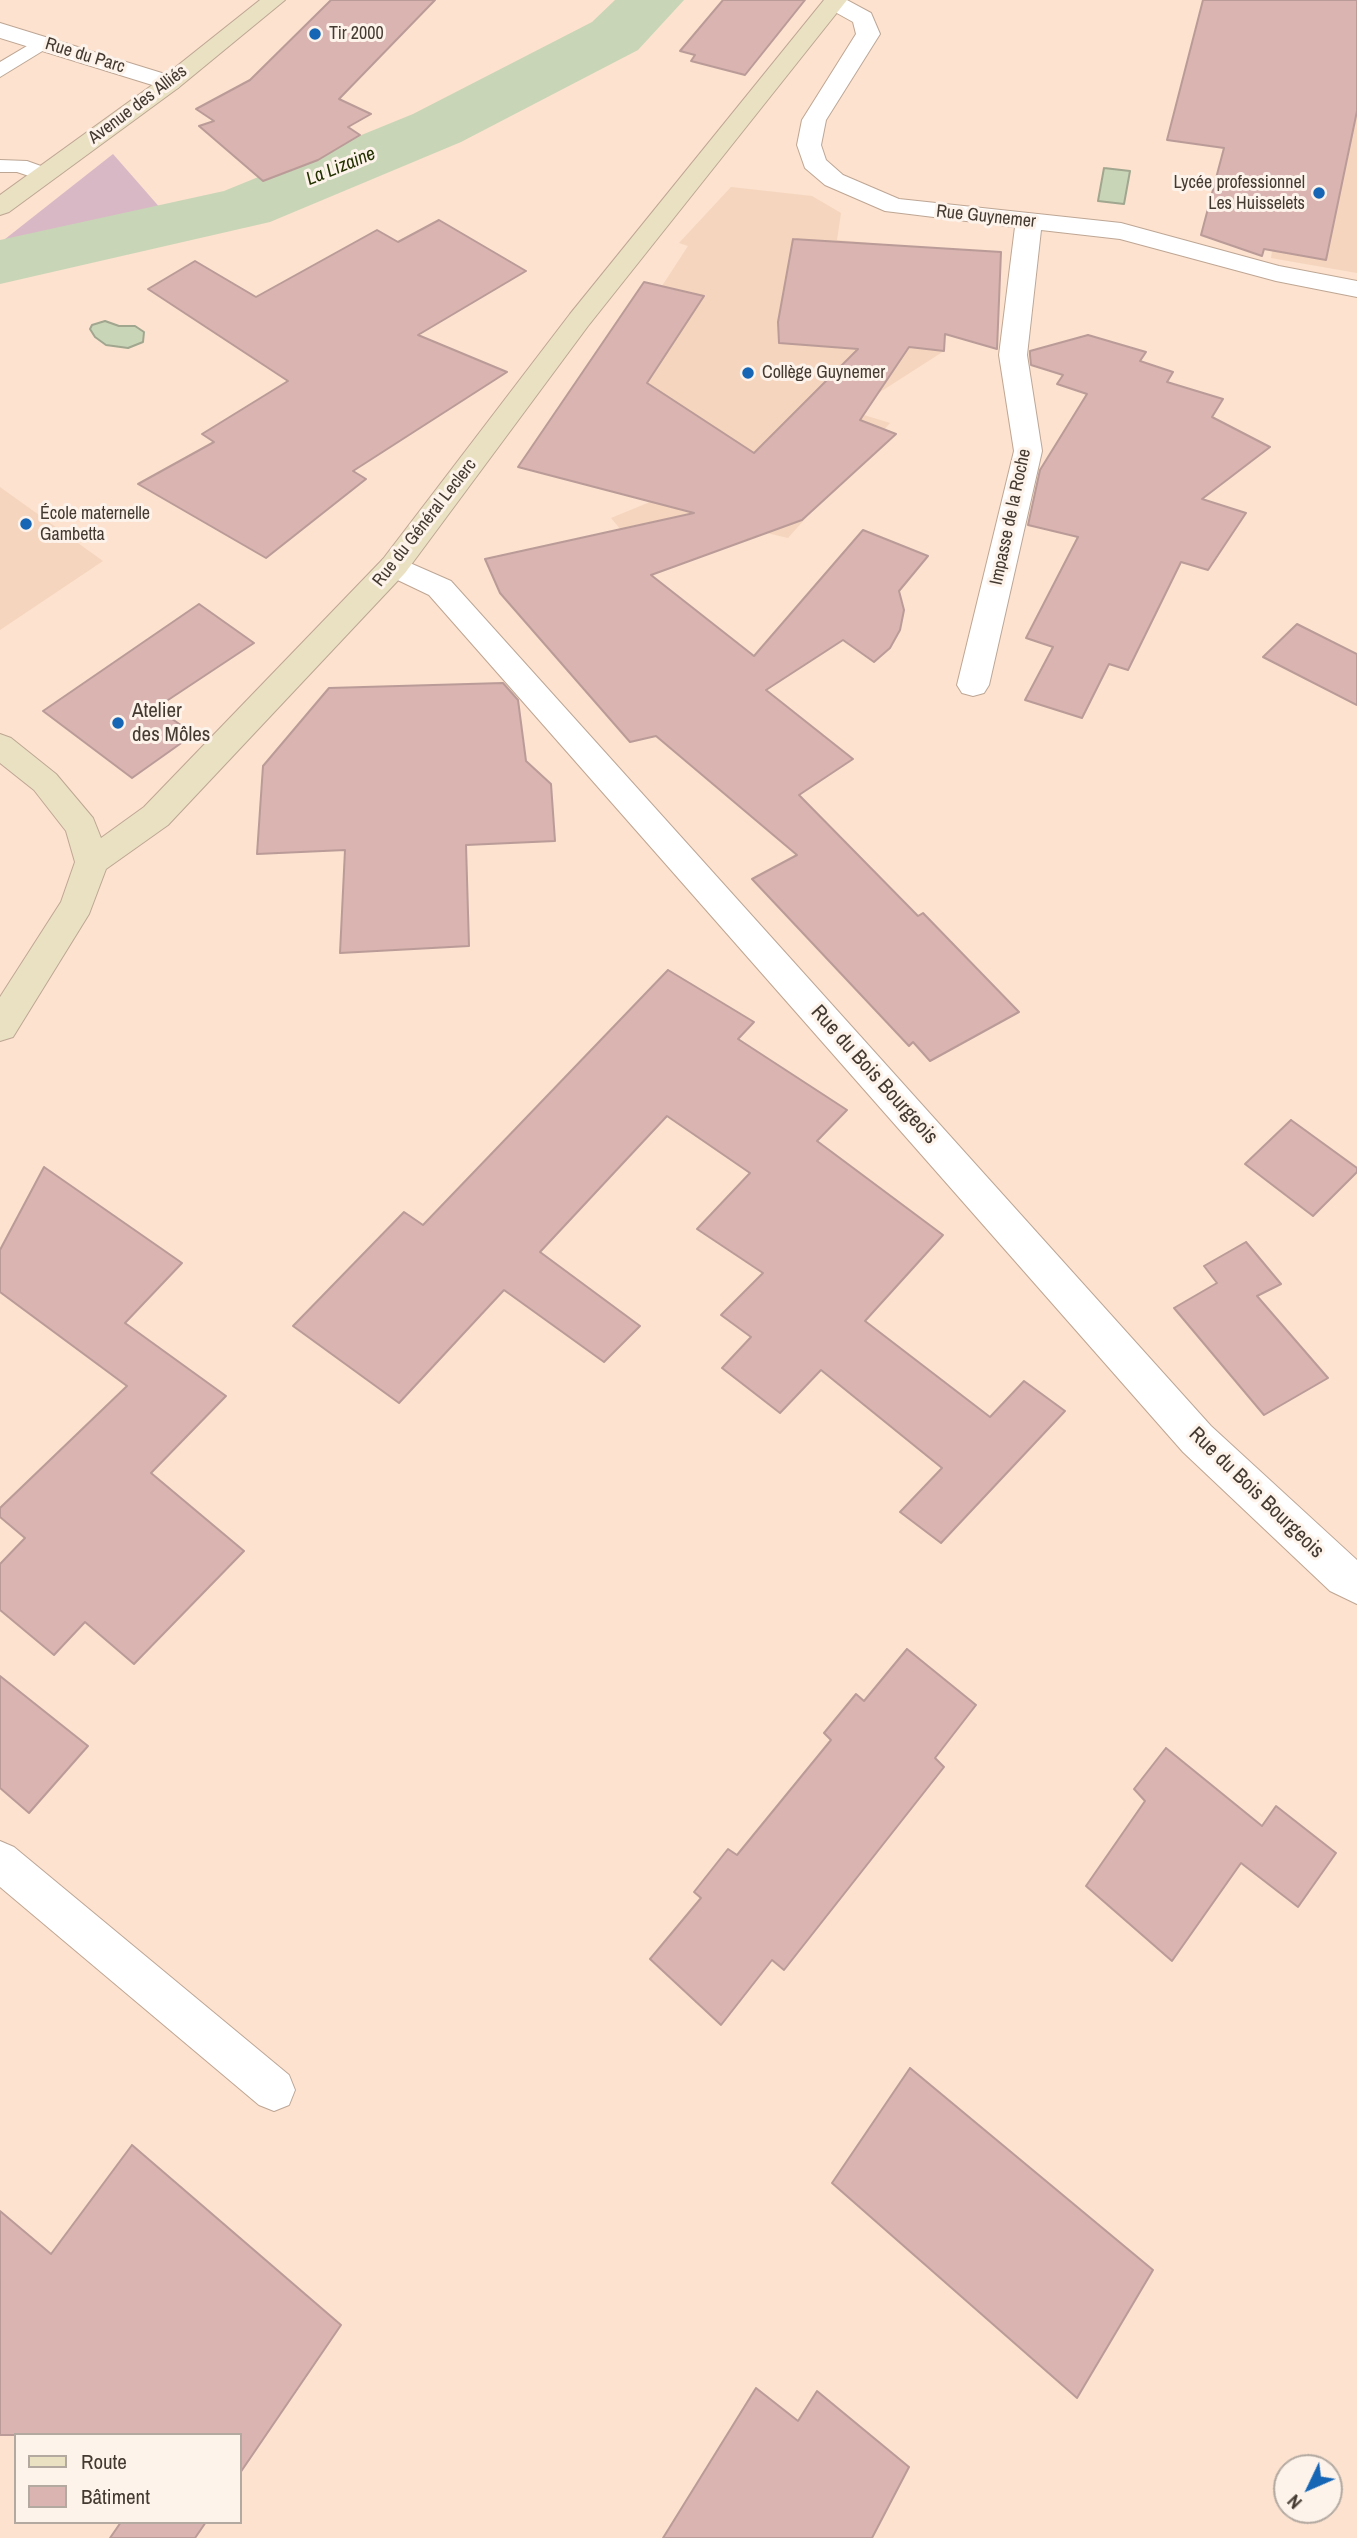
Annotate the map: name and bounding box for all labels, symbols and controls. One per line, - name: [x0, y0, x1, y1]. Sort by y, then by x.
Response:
- place label: Tir 2000: [329, 23, 384, 45]
- marker: Tir 2000: [307, 26, 323, 42]
- street label: Rue du Parc: [43, 34, 127, 78]
- street label: Avenue des Alliés: [84, 61, 192, 149]
- water label: La Lizaine: [303, 143, 379, 191]
- place label: Lycée professionnel Les Huisselets: [1173, 172, 1305, 214]
- marker: Lycée professionnel Les Huisselets: [1311, 185, 1327, 201]
- street label: Rue Guynemer: [935, 201, 1037, 233]
- place label: Collège Guynemer: [762, 362, 885, 384]
- marker: Collège Guynemer: [740, 365, 756, 381]
- street label: Impasse de la Roche: [986, 447, 1036, 587]
- street label: Rue du Général Leclerc: [369, 455, 481, 591]
- place label: École maternelle Gambetta: [40, 503, 150, 546]
- marker: École maternelle Gambetta: [18, 516, 34, 532]
- place label: Atelier des Môles: [132, 698, 210, 748]
- marker: Atelier des Môles: [110, 715, 126, 731]
- street label: Rue du Bois Bourgeois: [805, 1000, 943, 1150]
- street label: Rue du Bois Bourgeois: [1183, 1422, 1329, 1564]
- legend: [14, 2433, 242, 2524]
- text: Route: [81, 2447, 127, 2476]
- north arrow: [1273, 2454, 1343, 2524]
- text: Bâtiment: [81, 2482, 150, 2511]
- text: N: [1281, 2489, 1308, 2515]

